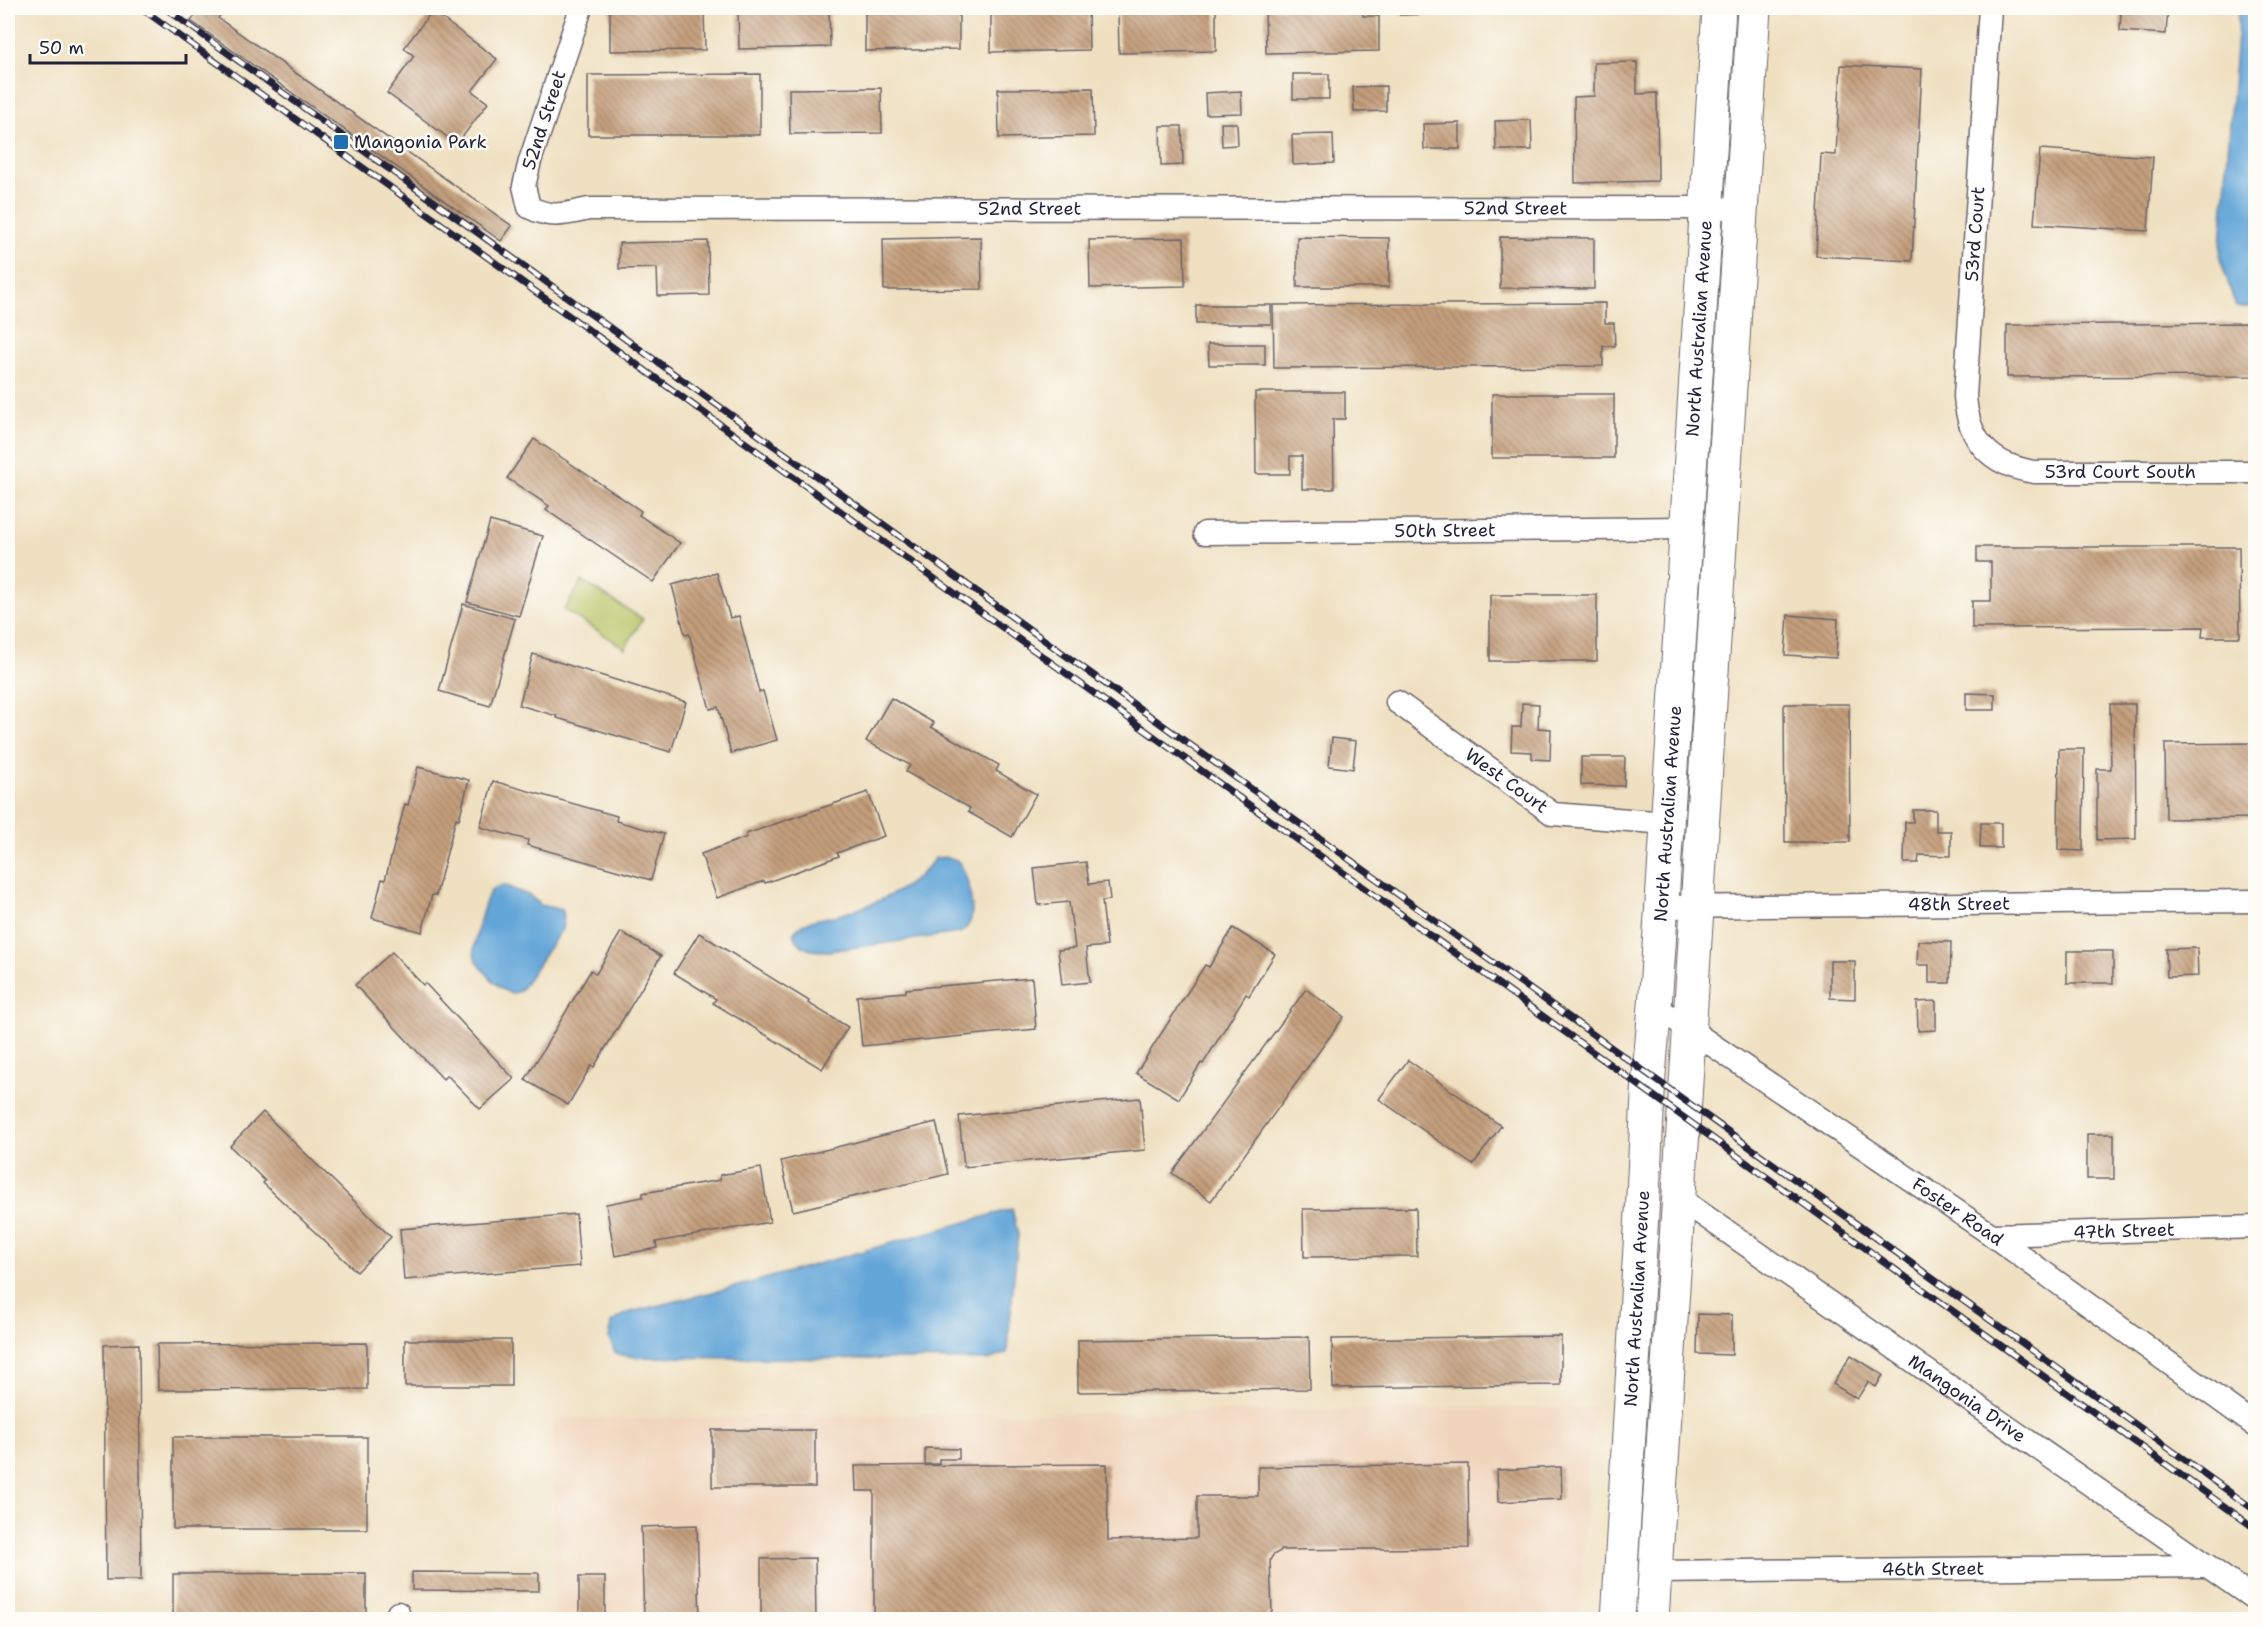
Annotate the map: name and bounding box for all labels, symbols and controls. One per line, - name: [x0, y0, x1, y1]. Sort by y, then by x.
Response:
- scale bar: [30, 27, 186, 65]
- text: 50 m: [39, 36, 84, 60]
- street label: 52nd Street: [517, 67, 571, 173]
- place label: Mangonia Park: [354, 130, 487, 154]
- marker: Mangonia Park: [332, 133, 350, 151]
- street label: 53rd Court: [1960, 186, 1990, 282]
- street label: 52nd Street: [1464, 196, 1568, 220]
- street label: 52nd Street: [978, 197, 1082, 221]
- street label: North Australian Avenue: [1680, 220, 1718, 438]
- street label: 53rd Court South: [2045, 460, 2196, 484]
- street label: 50th Street: [1394, 518, 1496, 543]
- street label: North Australian Avenue: [1649, 704, 1687, 923]
- street label: West Court: [1460, 743, 1553, 819]
- street label: 48th Street: [1908, 891, 2010, 917]
- street label: Foster Road: [1907, 1172, 2008, 1251]
- street label: North Australian Avenue: [1619, 1190, 1655, 1408]
- street label: 47th Street: [2073, 1217, 2175, 1245]
- street label: Mangonia Drive: [1903, 1349, 2031, 1448]
- street label: 46th Street: [1882, 1556, 1984, 1582]

